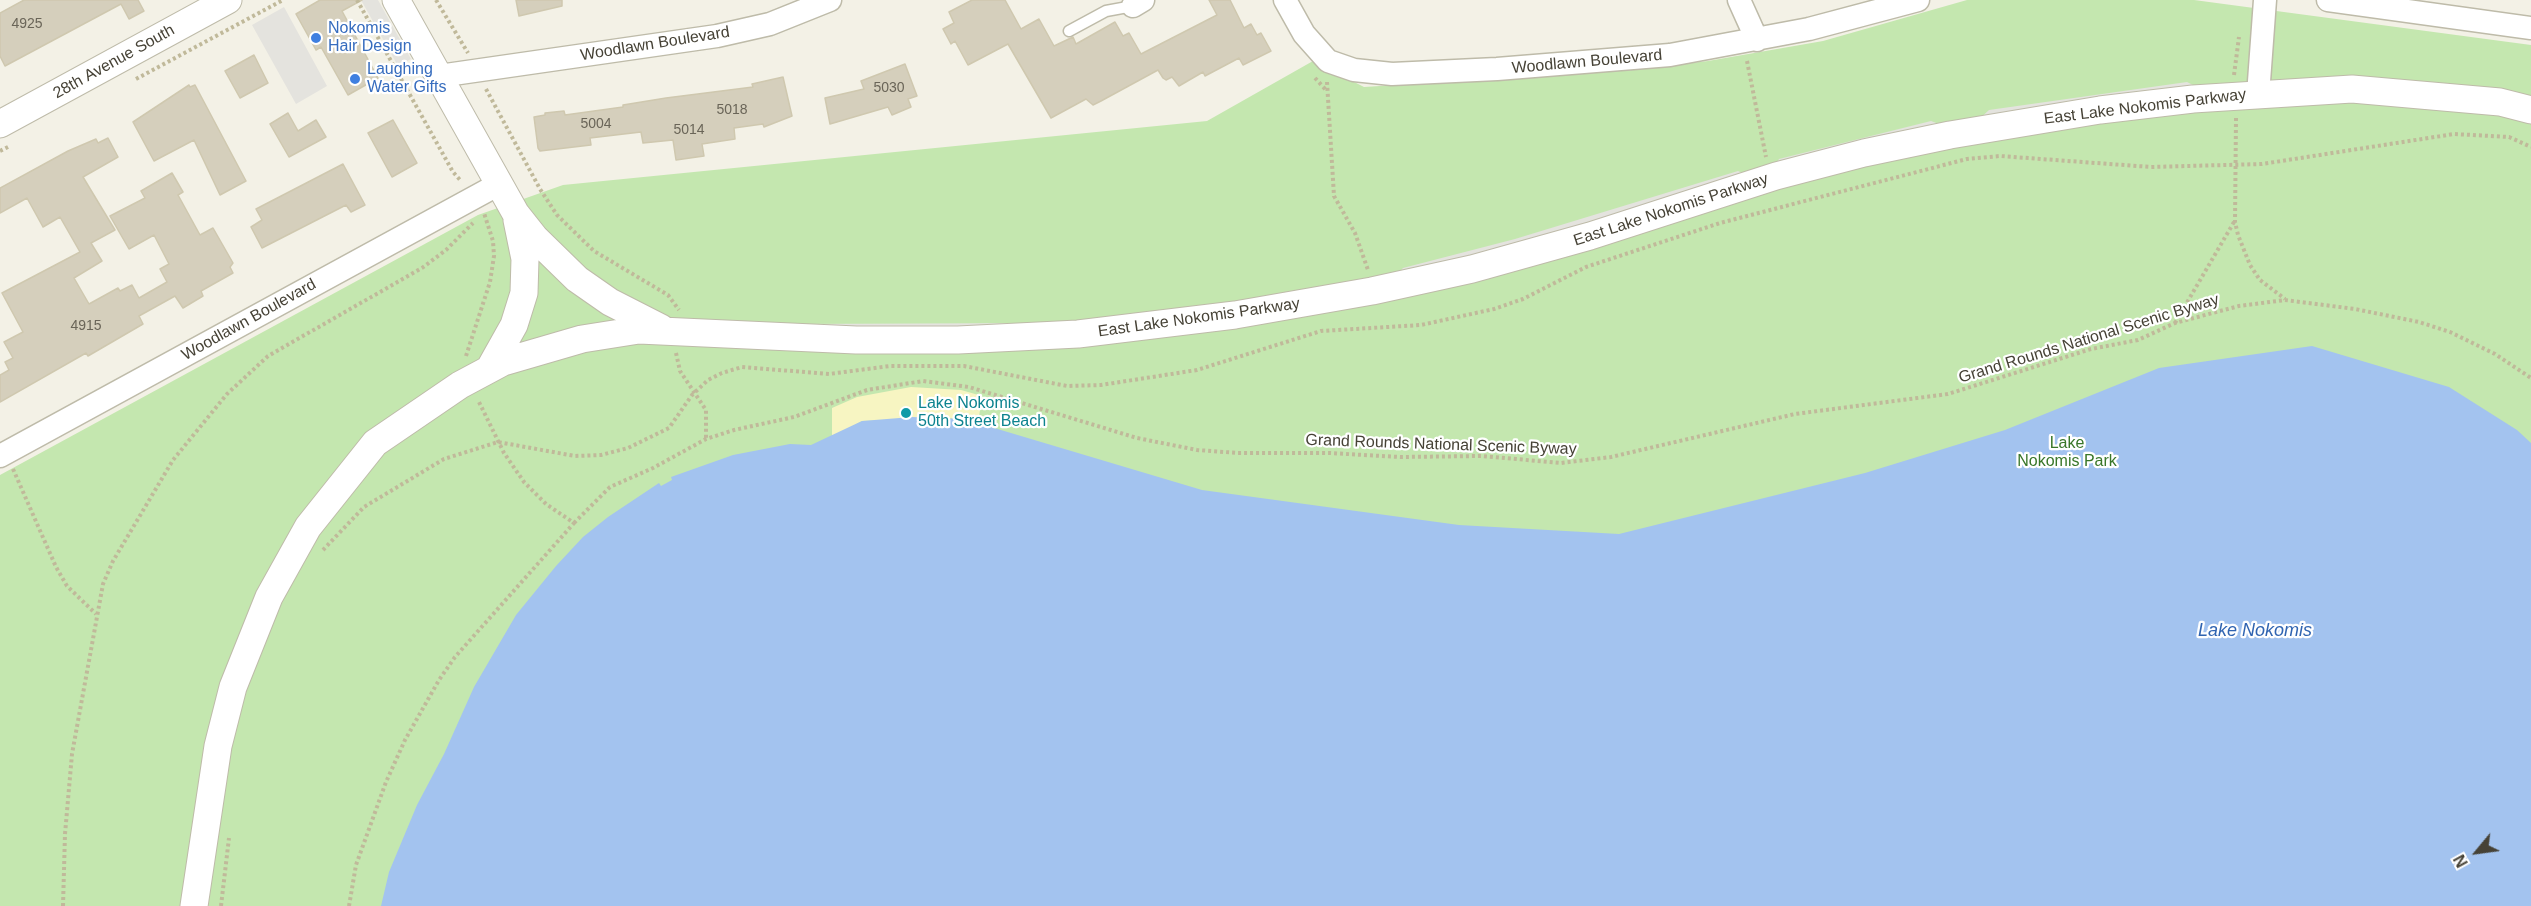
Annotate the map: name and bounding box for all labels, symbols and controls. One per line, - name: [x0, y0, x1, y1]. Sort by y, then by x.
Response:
- house number: 4925: [11, 16, 43, 32]
- place label: Nokomis Hair Design: [328, 19, 412, 57]
- street label: 28th Avenue South: [50, 21, 178, 103]
- street label: Woodlawn Boulevard: [579, 23, 731, 65]
- marker: Nokomis Hair Design: [309, 31, 323, 45]
- street label: Woodlawn Boulevard: [1511, 46, 1663, 78]
- place label: Laughing Water Gifts: [367, 60, 446, 98]
- marker: Laughing Water Gifts: [348, 72, 362, 86]
- house number: 5030: [873, 80, 905, 96]
- street label: East Lake Nokomis Parkway: [2043, 85, 2247, 129]
- house number: 5018: [716, 102, 748, 118]
- house number: 5004: [580, 116, 612, 132]
- house number: 5014: [673, 122, 705, 138]
- street label: East Lake Nokomis Parkway: [1571, 169, 1771, 251]
- street label: Woodlawn Boulevard: [178, 275, 320, 365]
- street label: Grand Rounds National Scenic Byway: [1956, 290, 2222, 388]
- street label: East Lake Nokomis Parkway: [1097, 294, 1301, 342]
- house number: 4915: [70, 318, 102, 334]
- place label: Lake Nokomis 50th Street Beach: [918, 394, 1046, 432]
- marker: Lake Nokomis 50th Street Beach: [899, 406, 913, 420]
- street label: Grand Rounds National Scenic Byway: [1305, 431, 1577, 459]
- park label: Lake Nokomis Park: [2017, 434, 2117, 472]
- water label: Lake Nokomis: [2198, 620, 2312, 642]
- north arrow: [2447, 822, 2507, 882]
- text: N: [2451, 852, 2471, 870]

